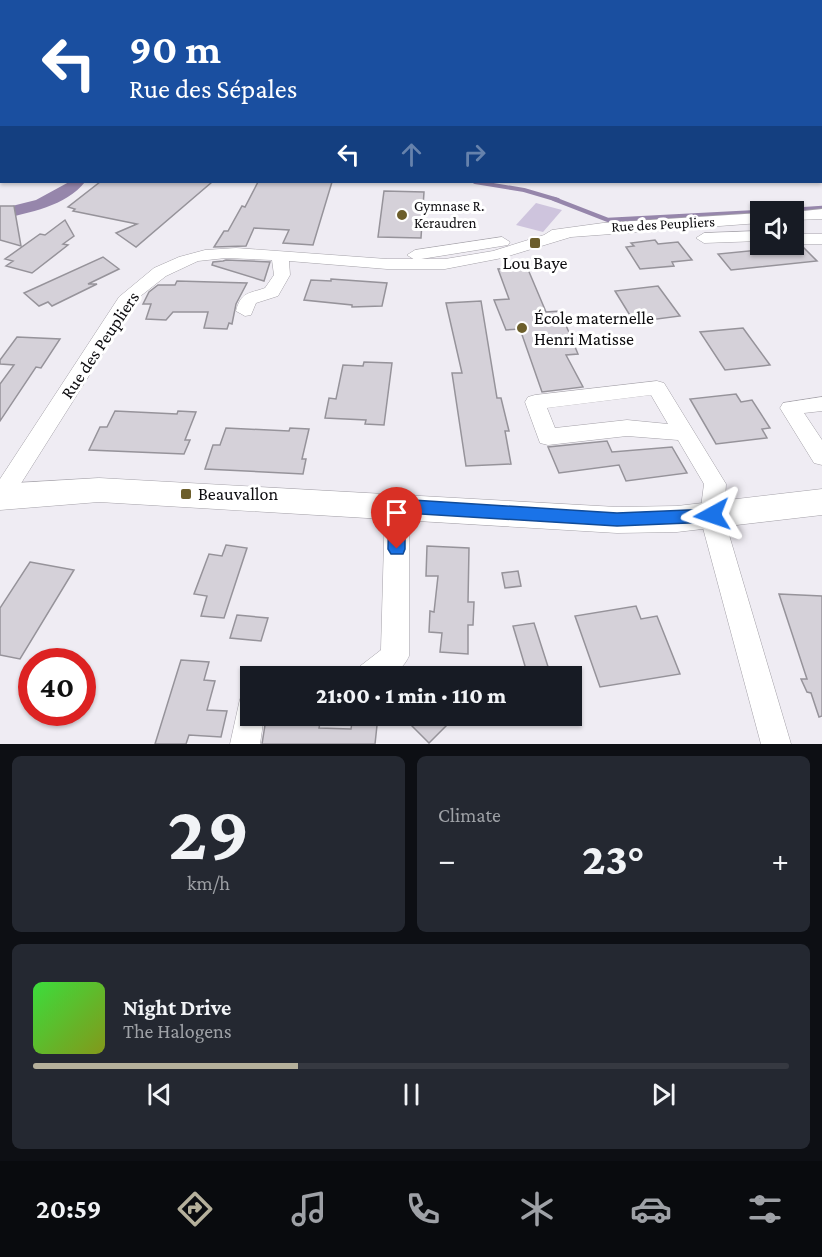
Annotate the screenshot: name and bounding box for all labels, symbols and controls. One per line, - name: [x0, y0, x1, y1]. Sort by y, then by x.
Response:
- icon: left: [30, 24, 108, 102]
- text: 90 m: [129, 25, 221, 72]
- text: Rue des Sépales: [129, 74, 297, 104]
- icon: left: [332, 138, 365, 171]
- icon: ahead: [395, 138, 428, 171]
- icon: right: [458, 138, 491, 171]
- place label: Gymnase R. Keraudren: [414, 198, 484, 231]
- map controls: [750, 201, 804, 255]
- button: sound: [750, 201, 804, 255]
- marker: Gymnase R. Keraudren: [395, 208, 409, 222]
- street label: Rue des Peupliers: [611, 213, 715, 236]
- marker: Lou Baye: [528, 236, 542, 250]
- place label: Lou Baye: [503, 253, 568, 273]
- street label: Rue des Peupliers: [57, 288, 143, 402]
- place label: École maternelle Henri Matisse: [534, 308, 654, 349]
- marker: École maternelle Henri Matisse: [515, 321, 529, 335]
- position arrow: [680, 483, 744, 547]
- place label: Beauvallon: [198, 484, 279, 504]
- marker: Beauvallon: [179, 487, 193, 501]
- pin: [371, 487, 422, 549]
- icon: arrive: [380, 496, 413, 529]
- speed limit sign: 40: [18, 648, 96, 726]
- text: 21:00 · 1 min · 110 m: [316, 683, 506, 708]
- text: 29: [168, 789, 250, 876]
- text: Climate: [438, 804, 501, 826]
- text: 23°: [582, 834, 645, 884]
- text: −: [438, 841, 455, 878]
- text: +: [772, 841, 789, 878]
- text: km/h: [187, 872, 230, 894]
- text: Night Drive: [123, 995, 231, 1020]
- text: The Halogens: [123, 1020, 232, 1042]
- icon: previous: [143, 1078, 176, 1111]
- icon: pause: [395, 1078, 428, 1111]
- icon: next: [647, 1078, 680, 1111]
- icon: directions: [174, 1188, 216, 1230]
- icon: music: [288, 1188, 330, 1230]
- icon: phone: [402, 1188, 444, 1230]
- icon: climate: [516, 1188, 558, 1230]
- icon: car: [630, 1188, 672, 1230]
- icon: filters: [744, 1188, 786, 1230]
- text: 20:59: [36, 1194, 101, 1224]

